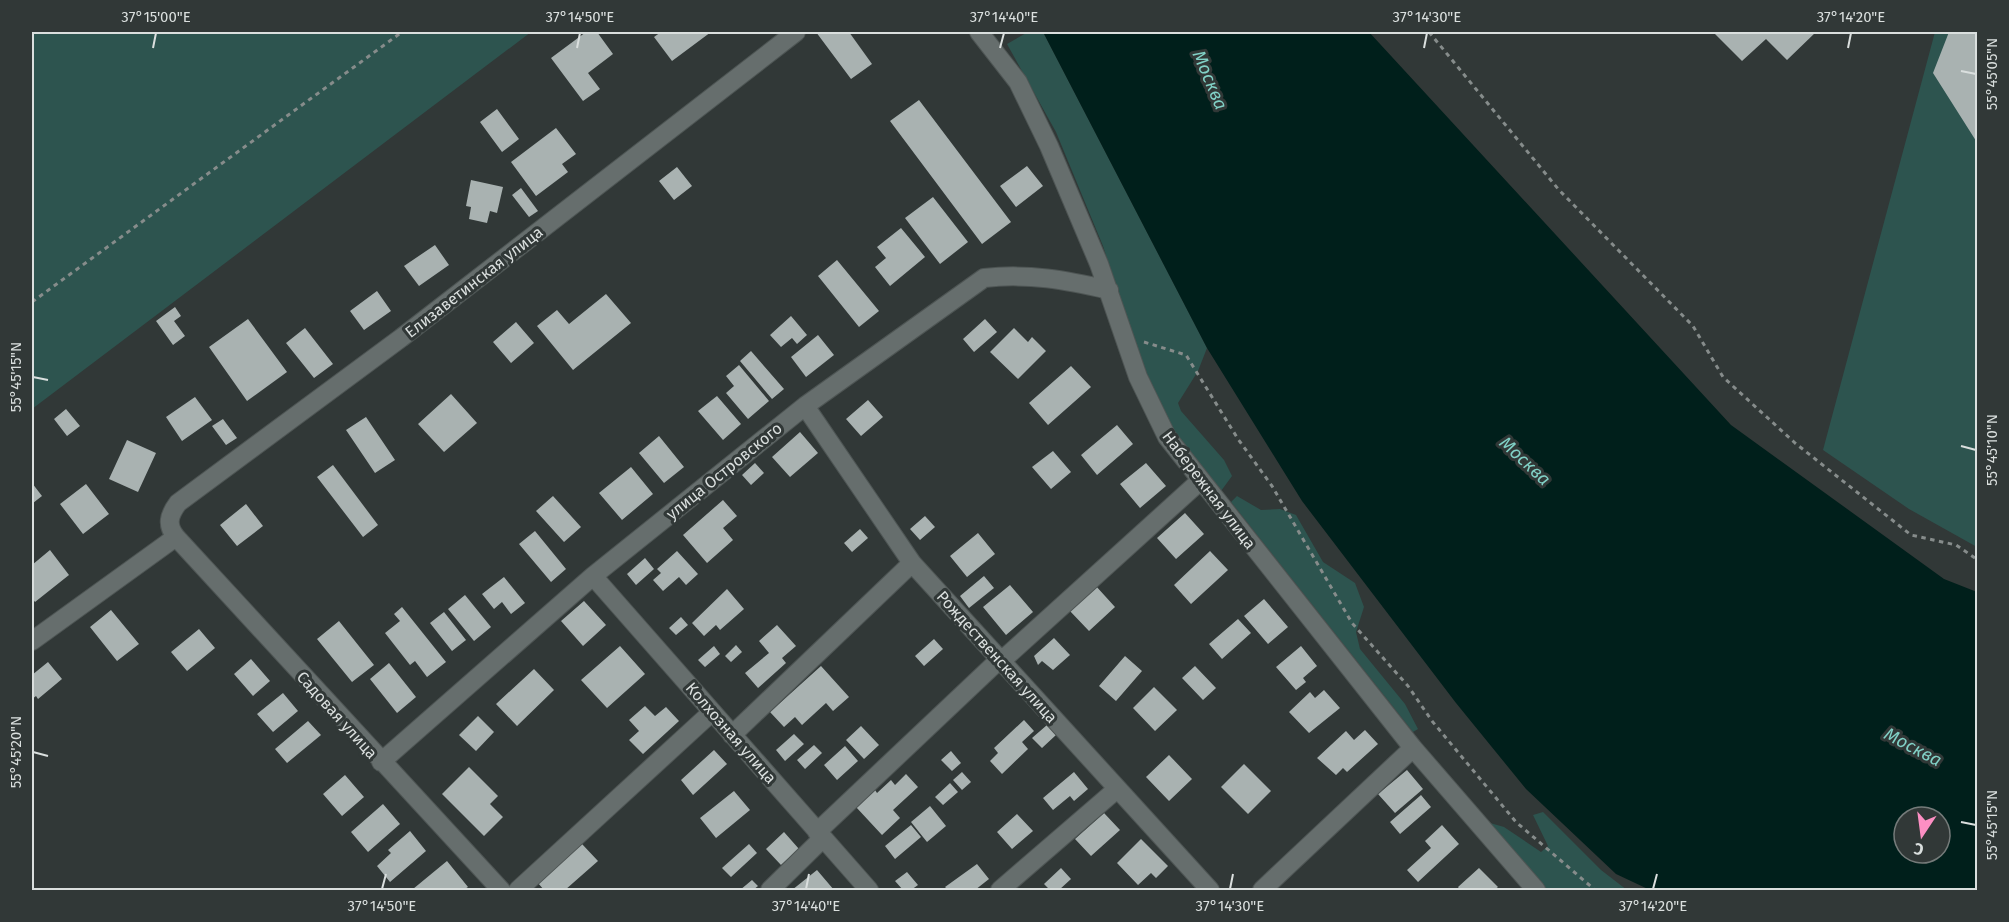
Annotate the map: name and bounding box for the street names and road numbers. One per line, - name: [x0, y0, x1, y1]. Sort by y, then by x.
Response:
- street label: Елизаветинская улица: [401, 222, 547, 342]
- street label: улица Островского: [662, 418, 786, 524]
- street label: Набережная улица: [1158, 427, 1260, 553]
- street label: Рождественская улица: [933, 587, 1061, 727]
- street label: Садовая улица: [293, 667, 381, 763]
- street label: Колхозная улица: [682, 678, 780, 788]

